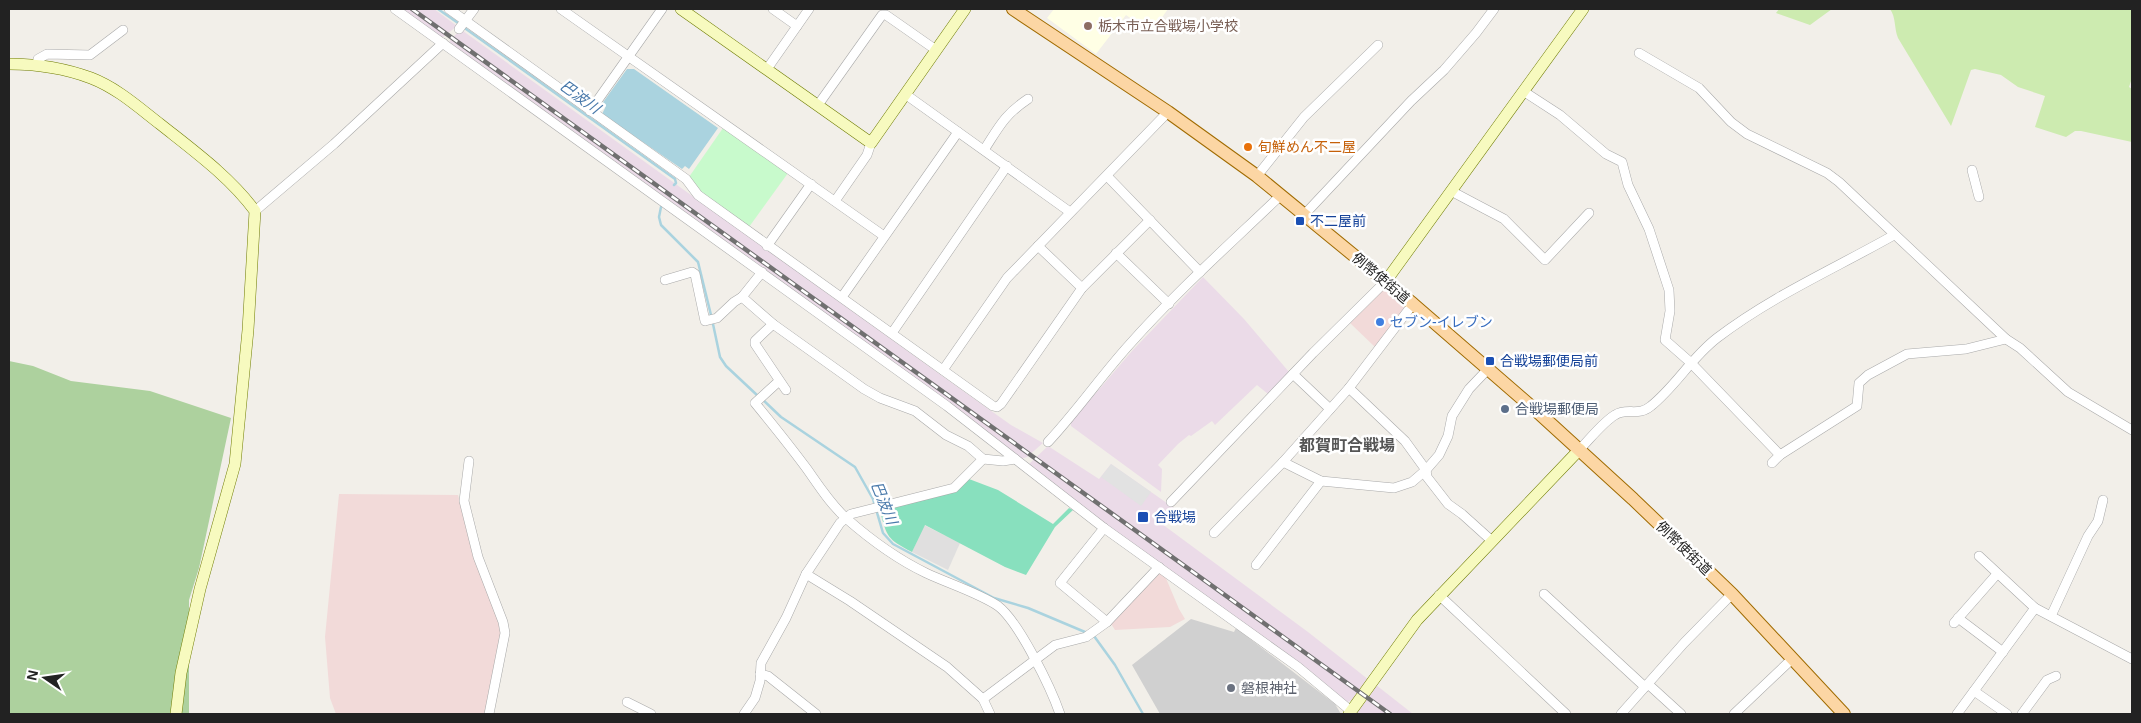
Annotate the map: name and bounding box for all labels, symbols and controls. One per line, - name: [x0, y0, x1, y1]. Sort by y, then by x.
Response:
- place label: 栃木市立合戦場小学校: [1098, 18, 1238, 34]
- marker: 栃木市立合戦場小学校: [1082, 20, 1094, 32]
- water label: 巴波川: [557, 76, 605, 118]
- place label: 旬鮮めん不二屋: [1258, 139, 1356, 155]
- marker: 旬鮮めん不二屋: [1242, 141, 1254, 153]
- place label: 不二屋前: [1310, 213, 1366, 229]
- marker: 不二屋前: [1294, 215, 1306, 227]
- street label: 例幣使街道: [1349, 249, 1413, 307]
- place label: セブン-イレブン: [1390, 314, 1493, 330]
- marker: セブン-イレブン: [1374, 316, 1386, 328]
- place label: 合戦場郵便局前: [1500, 353, 1598, 369]
- marker: 合戦場郵便局前: [1484, 355, 1496, 367]
- place label: 合戦場郵便局: [1515, 401, 1599, 417]
- marker: 合戦場郵便局: [1499, 403, 1511, 415]
- district label: 都賀町合戦場: [1299, 436, 1395, 454]
- water label: 巴波川: [868, 479, 902, 529]
- place label: 合戦場: [1154, 509, 1196, 525]
- marker: 合戦場: [1136, 510, 1150, 524]
- street label: 例幣使街道: [1653, 518, 1715, 578]
- north arrow: [20, 653, 70, 703]
- text: N: [23, 668, 41, 682]
- place label: 磐根神社: [1241, 680, 1297, 696]
- marker: 磐根神社: [1225, 682, 1237, 694]

